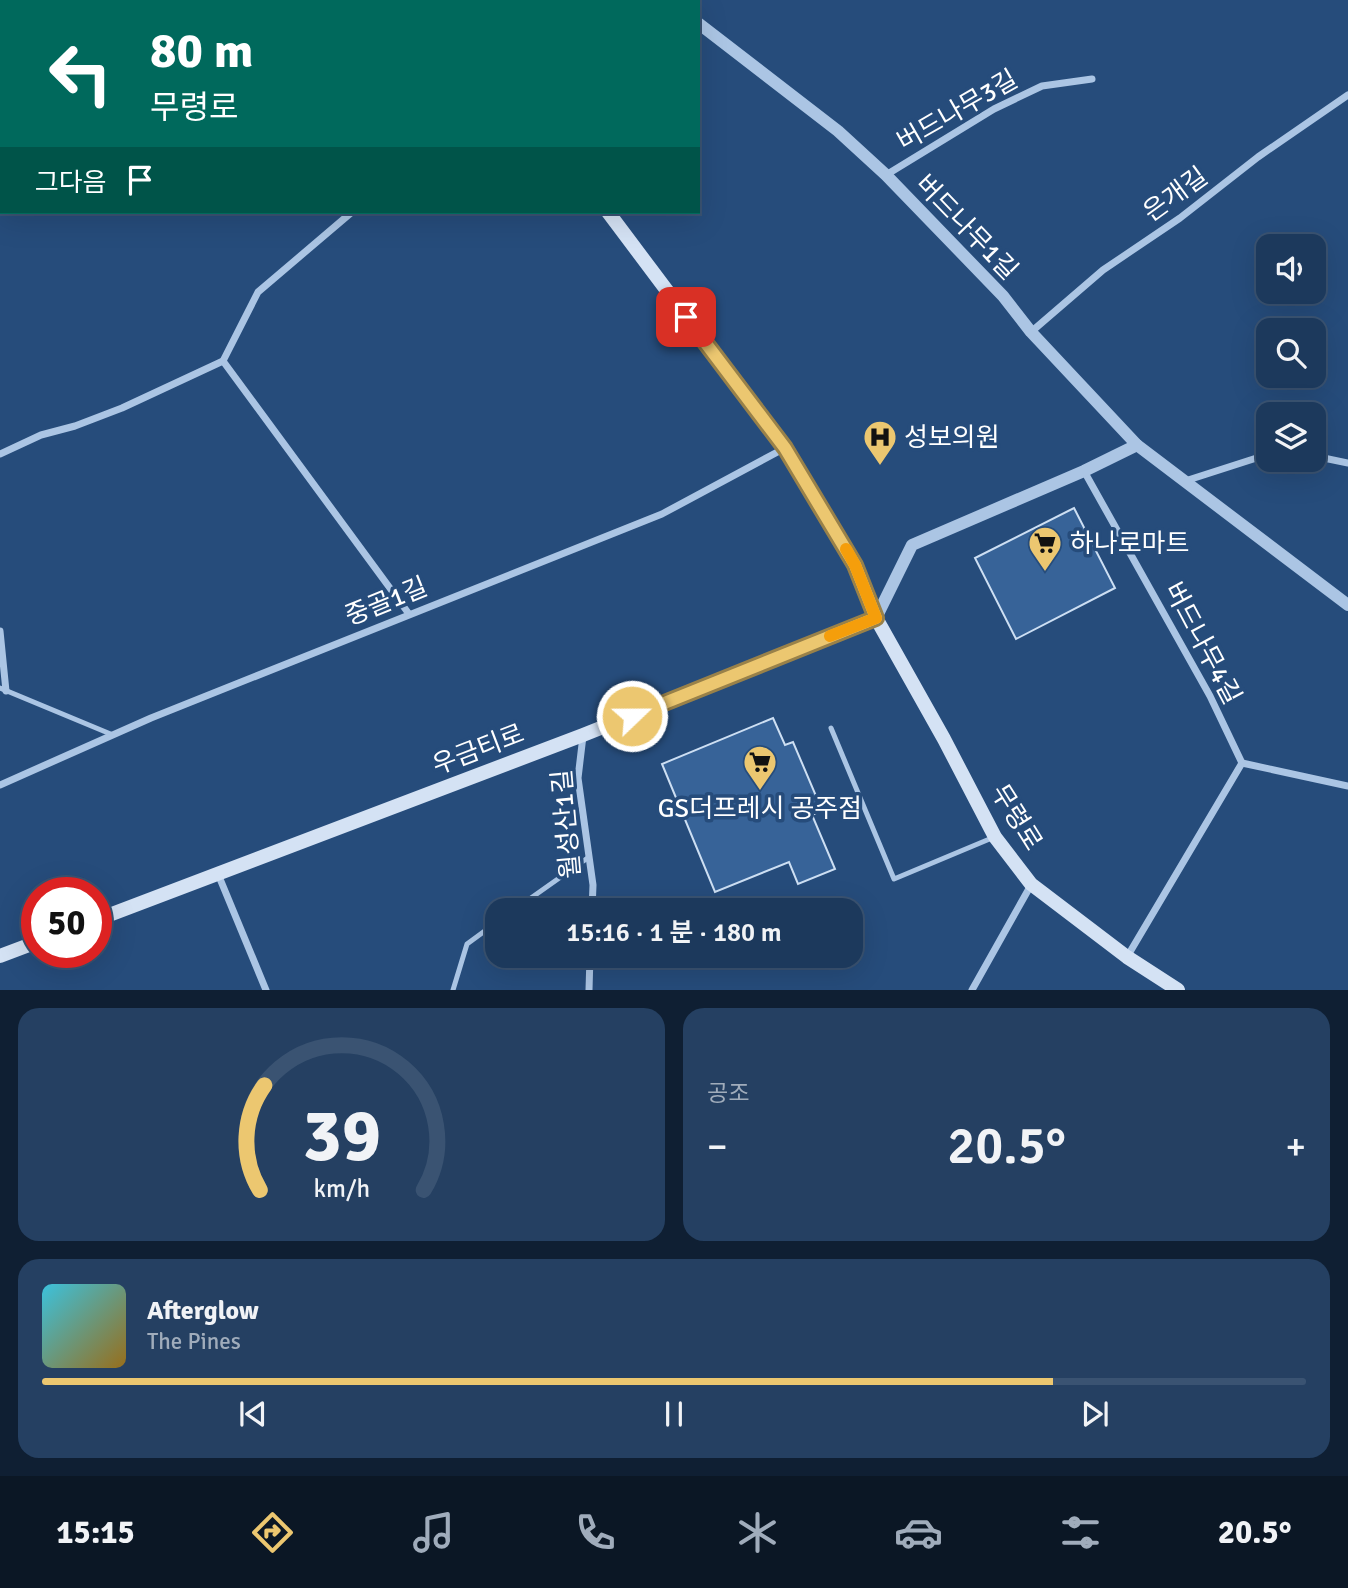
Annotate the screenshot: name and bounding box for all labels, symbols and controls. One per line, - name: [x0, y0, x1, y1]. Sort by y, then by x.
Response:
- text: 80 m: [150, 21, 253, 81]
- icon: left: [35, 28, 126, 119]
- street label: 버드나무3길: [892, 64, 1023, 158]
- text: 무령로: [150, 88, 238, 127]
- icon: arrive: [121, 161, 159, 199]
- street label: 은개길: [1137, 161, 1214, 229]
- text: 그다음: [35, 167, 107, 199]
- street label: 버드나무1길: [908, 169, 1024, 287]
- map controls: [1256, 234, 1326, 472]
- button: sound: [1256, 234, 1326, 304]
- pin: [656, 287, 716, 347]
- icon: arrive: [667, 298, 705, 336]
- button: search: [1256, 318, 1326, 388]
- button: layers: [1256, 402, 1326, 472]
- hospital icon: 성보의원: [861, 418, 899, 467]
- place label: 성보의원: [904, 422, 1000, 454]
- supermarket icon: 하나로마트: [1026, 524, 1064, 573]
- place label: 하나로마트: [1070, 528, 1190, 560]
- street label: 중골1길: [341, 571, 432, 633]
- street label: 버드나무4길: [1157, 577, 1248, 710]
- position arrow: [595, 679, 669, 753]
- street label: 우금티로: [428, 718, 529, 782]
- supermarket icon: GS더프레시 공주점: [741, 743, 779, 792]
- street label: 월성산1길: [546, 768, 588, 880]
- street label: 무령로: [984, 779, 1049, 856]
- place label: GS더프레시 공주점: [658, 793, 862, 825]
- speed limit sign: 50: [21, 877, 112, 968]
- text: 15:16 · 1 분 · 180 m: [566, 917, 782, 949]
- text: 공조: [707, 1079, 749, 1108]
- text: 39: [302, 1093, 381, 1182]
- text: 20.5°: [947, 1114, 1066, 1178]
- text: −: [707, 1123, 728, 1170]
- text: +: [1285, 1123, 1306, 1170]
- text: km/h: [313, 1173, 370, 1204]
- text: Afterglow: [147, 1295, 259, 1327]
- text: The Pines: [147, 1327, 241, 1356]
- icon: previous: [234, 1395, 272, 1433]
- icon: pause: [655, 1395, 693, 1433]
- icon: next: [1076, 1395, 1114, 1433]
- icon: directions: [248, 1508, 297, 1557]
- icon: music: [409, 1508, 458, 1557]
- icon: phone: [571, 1508, 620, 1557]
- icon: climate: [733, 1508, 782, 1557]
- icon: car: [894, 1508, 943, 1557]
- icon: filters: [1056, 1508, 1105, 1557]
- text: 15:15: [56, 1513, 135, 1552]
- text: 20.5°: [1218, 1513, 1292, 1552]

